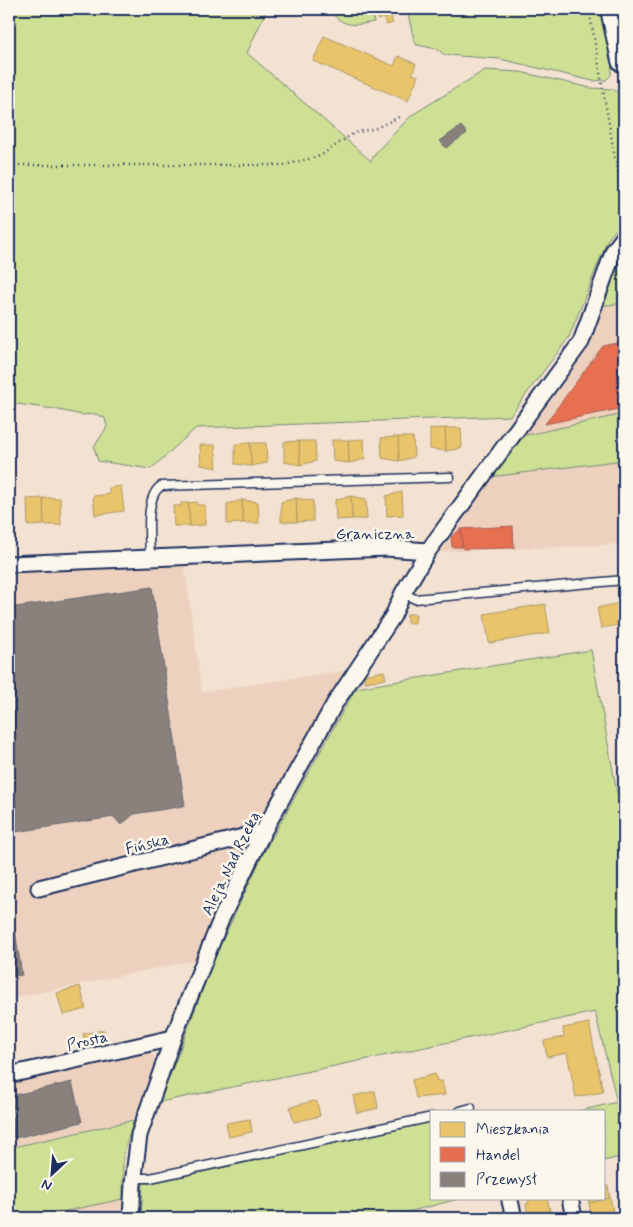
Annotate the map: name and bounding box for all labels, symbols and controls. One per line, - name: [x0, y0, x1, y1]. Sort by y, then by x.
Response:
- street label: Graniczna: [336, 524, 415, 545]
- street label: Aleja Nad Rzeką: [197, 808, 266, 919]
- street label: Fińska: [123, 829, 171, 860]
- street label: Prosta: [65, 1027, 110, 1056]
- legend: [430, 1110, 606, 1200]
- text: Mieszkania: [476, 1120, 549, 1140]
- text: Handel: [476, 1146, 520, 1166]
- north arrow: [28, 1150, 78, 1200]
- text: Przemysł: [476, 1170, 538, 1190]
- text: N: [39, 1175, 55, 1195]

